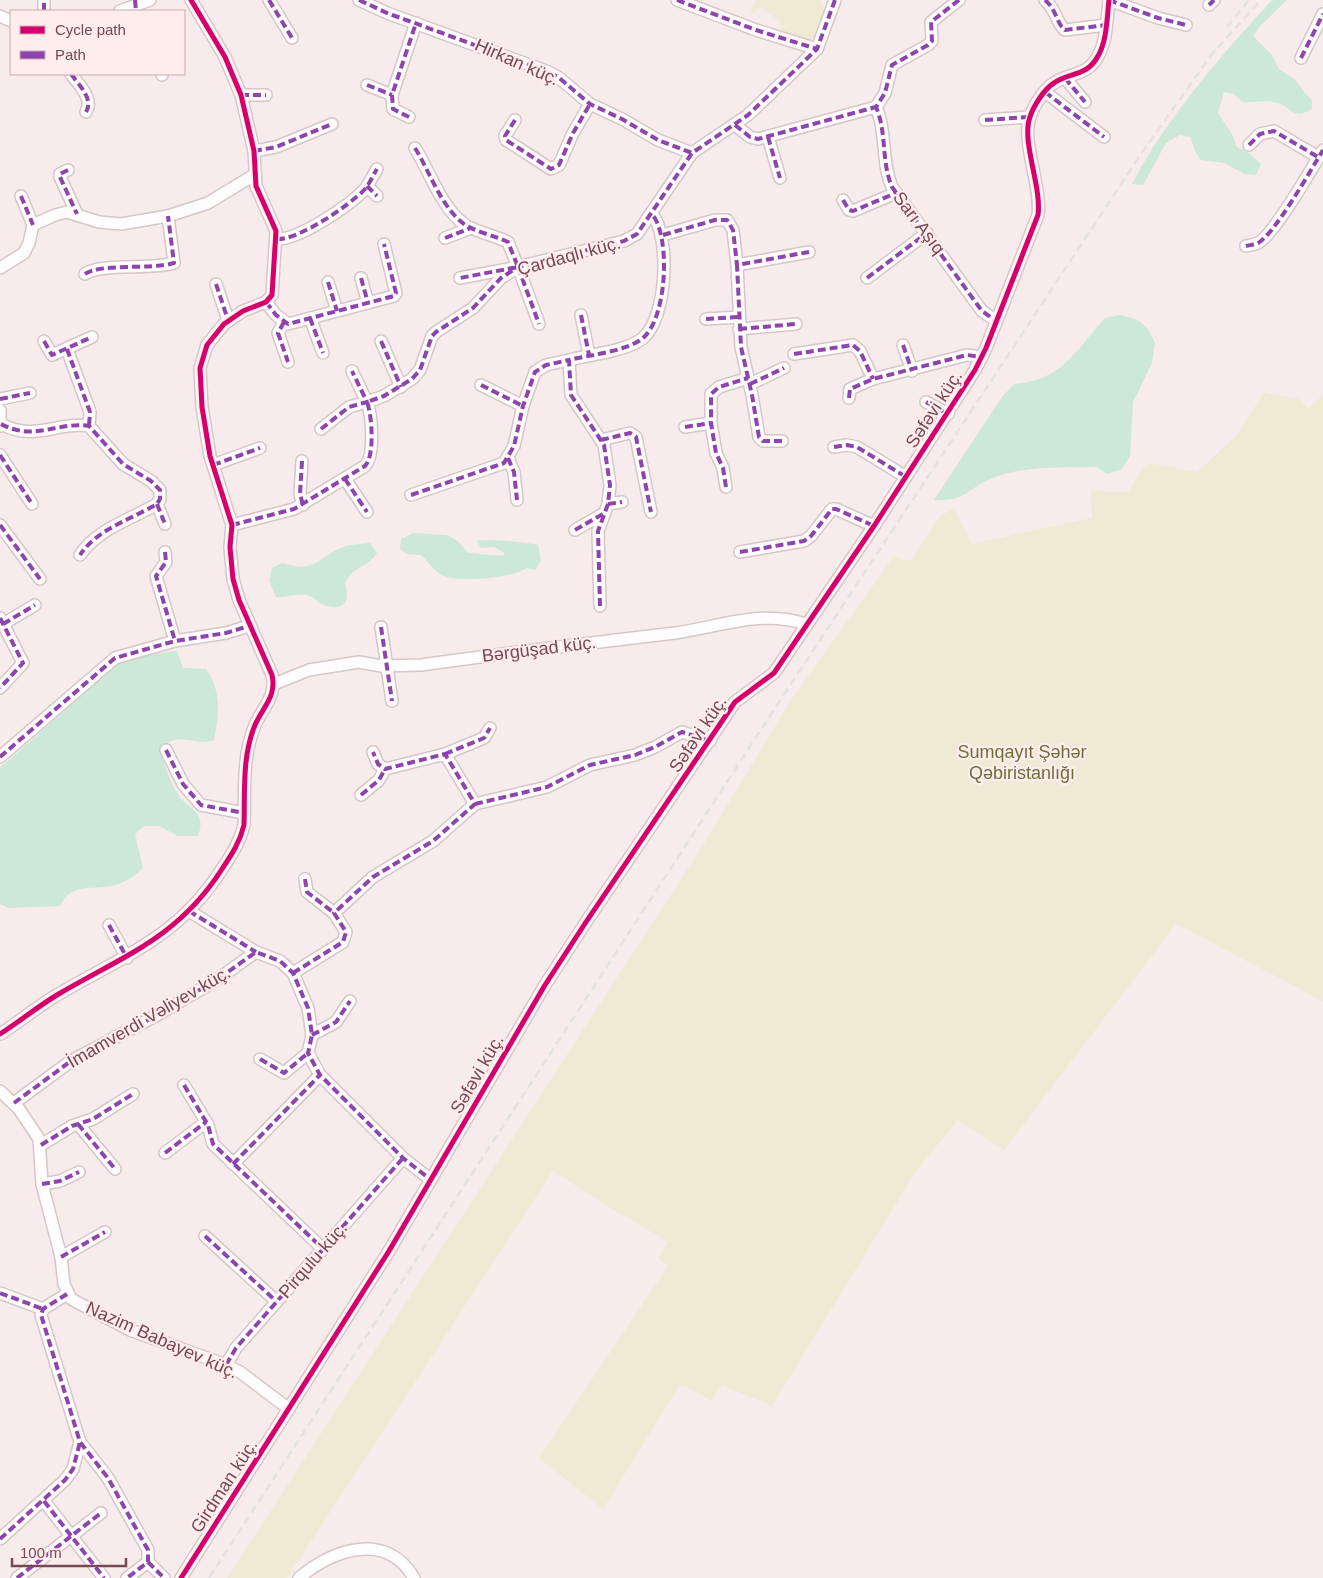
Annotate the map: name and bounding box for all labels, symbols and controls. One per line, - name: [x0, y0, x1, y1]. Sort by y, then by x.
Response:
- legend: [10, 10, 185, 75]
- text: Cycle path: [55, 21, 126, 38]
- street label: Hirkan küç.: [472, 35, 562, 89]
- text: Path: [55, 46, 86, 63]
- street label: Sarı Aşıq: [889, 188, 949, 258]
- street label: Çardaqlı küç.: [515, 233, 623, 279]
- street label: Səfəvi küç.: [902, 367, 966, 451]
- street label: Bərgüşad küç.: [481, 632, 597, 666]
- street label: Səfəvi küç.: [665, 692, 731, 776]
- park label: Sumqayıt Şəhər Qəbiristanlığı: [957, 742, 1087, 783]
- street label: İmamverdi Vəliyev küç.: [64, 962, 234, 1072]
- street label: Səfəvi küç.: [446, 1031, 508, 1117]
- street label: Pirqulu küç.: [275, 1218, 351, 1302]
- street label: Nazim Babayev küç.: [83, 1297, 241, 1383]
- street label: Girdman küç.: [186, 1436, 262, 1536]
- scale bar: [12, 1536, 126, 1568]
- text: 100 m: [20, 1544, 62, 1561]

